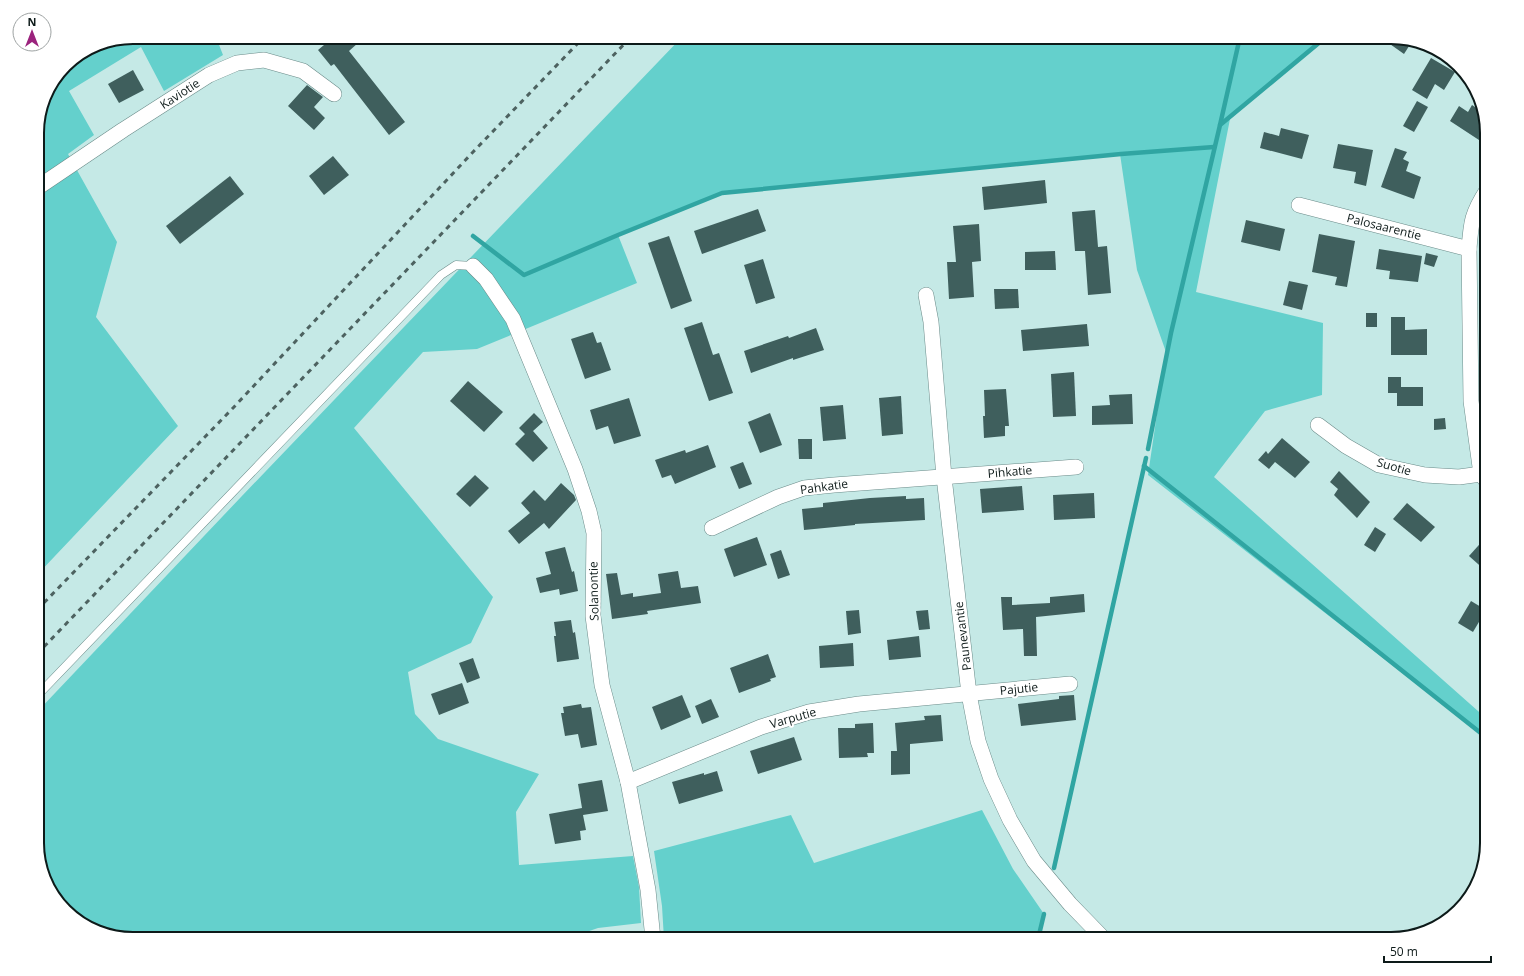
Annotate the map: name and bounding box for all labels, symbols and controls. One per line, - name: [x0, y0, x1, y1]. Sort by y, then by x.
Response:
- north arrow: [12, 12, 52, 52]
- text: N: [28, 14, 36, 29]
- street label: Kaviotie: [157, 74, 203, 113]
- street label: Palosaarentie: [1345, 209, 1423, 244]
- street label: Suotie: [1375, 453, 1414, 480]
- street label: Pihkatie: [987, 461, 1033, 482]
- street label: Pahkatie: [799, 475, 849, 498]
- street label: Solanontie: [584, 561, 603, 621]
- street label: Paunevantie: [950, 600, 975, 672]
- street label: Pajutie: [999, 678, 1039, 699]
- street label: Varputie: [768, 703, 818, 732]
- scale bar: [1384, 938, 1491, 964]
- text: 50 m: [1390, 943, 1418, 960]

